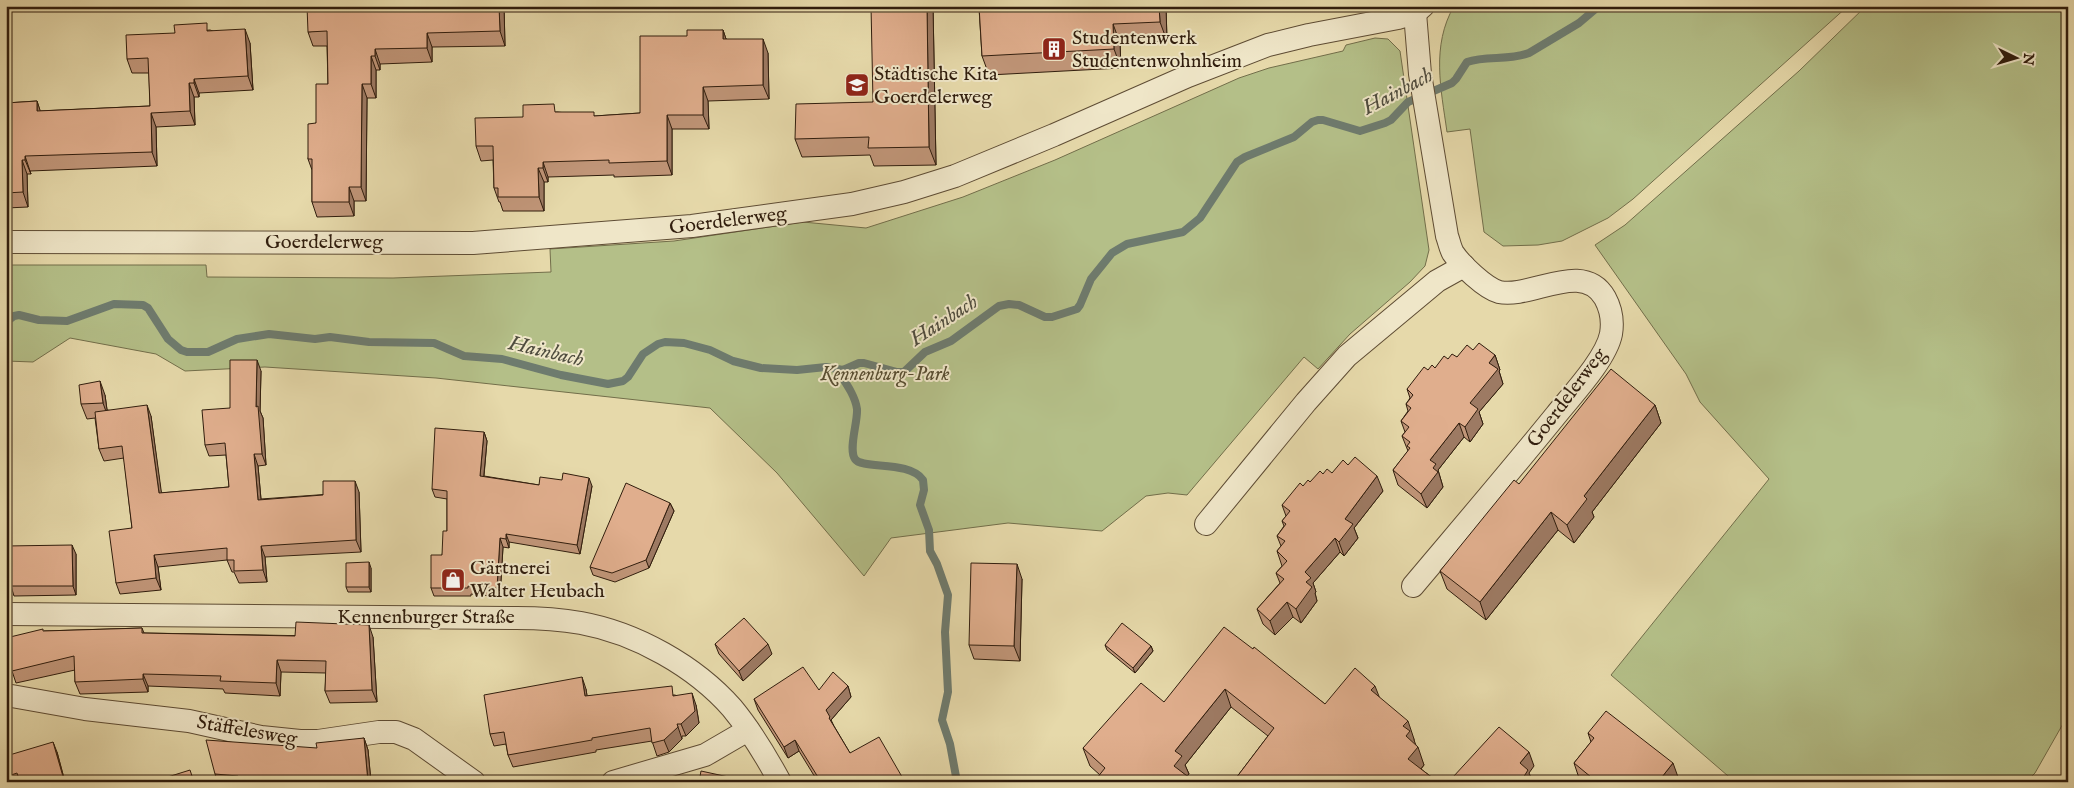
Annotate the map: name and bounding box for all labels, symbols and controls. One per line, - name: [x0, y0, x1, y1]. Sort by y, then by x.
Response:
- place label: Studentenwerk Studentenwohnheim: [1072, 26, 1242, 74]
- north arrow: [1992, 32, 2042, 82]
- building icon: Studentenwerk Studentenwohnheim: [1041, 36, 1067, 62]
- text: N: [2018, 51, 2038, 66]
- place label: Städtische Kita Goerdelerweg: [874, 62, 998, 110]
- water label: Hainbach: [1357, 62, 1438, 122]
- school or university icon: Städtische Kita Goerdelerweg: [844, 72, 870, 98]
- street label: Goerdelerweg: [668, 201, 789, 241]
- street label: Goerdelerweg: [265, 230, 384, 255]
- water label: Hainbach: [904, 289, 983, 354]
- water label: Hainbach: [505, 330, 586, 374]
- street label: Goerdelerweg: [1521, 342, 1613, 453]
- park label: Kennenburg-Park: [819, 362, 950, 388]
- place label: Gärtnerei Walter Heubach: [470, 556, 605, 604]
- shop icon: Gärtnerei Walter Heubach: [440, 567, 466, 593]
- street label: Kennenburger Straße: [337, 605, 515, 630]
- street label: Stäffelesweg: [195, 710, 300, 752]

